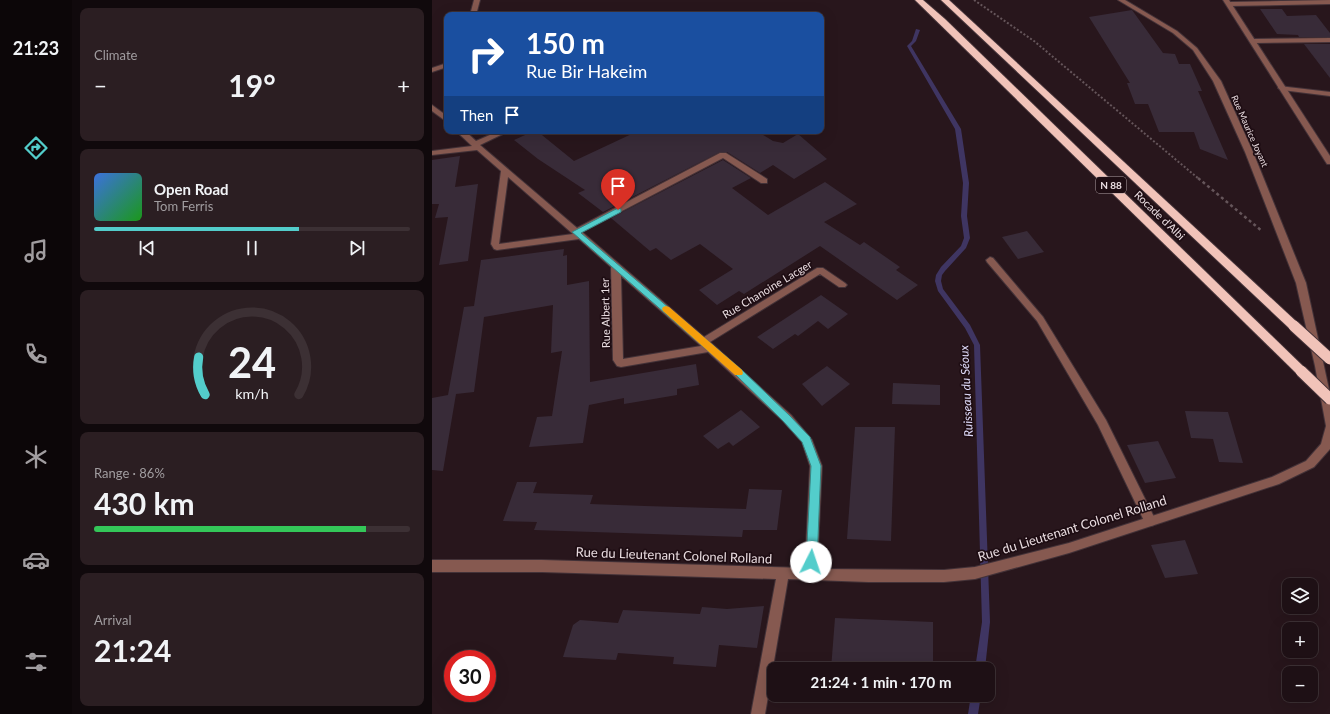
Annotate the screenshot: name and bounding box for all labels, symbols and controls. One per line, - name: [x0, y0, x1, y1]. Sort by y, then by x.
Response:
- text: 150 m: [526, 26, 605, 60]
- icon: right: [460, 28, 512, 80]
- text: 21:23: [13, 37, 59, 59]
- text: Climate: [94, 47, 137, 63]
- text: Rue Bir Hakeim: [526, 60, 647, 82]
- text: 19°: [228, 67, 276, 103]
- text: −: [94, 72, 107, 99]
- text: +: [397, 72, 410, 99]
- street label: Rue Maurice Joyant: [1229, 93, 1271, 169]
- icon: arrive: [501, 104, 523, 126]
- text: Then: [460, 106, 493, 124]
- icon: directions: [22, 134, 50, 162]
- pin: [601, 169, 635, 210]
- icon: arrive: [607, 175, 629, 197]
- road number: N 88: [1096, 177, 1126, 193]
- text: Open Road: [154, 180, 229, 198]
- street label: Rocade d'Albi: [1132, 188, 1188, 242]
- text: Tom Ferris: [154, 198, 213, 214]
- icon: music: [22, 237, 50, 265]
- icon: previous: [136, 237, 158, 259]
- icon: pause: [241, 237, 263, 259]
- icon: next: [346, 237, 368, 259]
- street label: Rue Chanoine Lacger: [720, 257, 814, 321]
- street label: Rue Albert 1er: [598, 278, 612, 348]
- text: 24: [228, 337, 276, 387]
- icon: phone: [22, 340, 50, 368]
- water label: Ruisseau du Séoux: [956, 344, 976, 437]
- text: km/h: [235, 385, 269, 402]
- icon: climate: [22, 443, 50, 471]
- text: Range · 86%: [94, 465, 165, 481]
- text: 430 km: [94, 485, 195, 521]
- street label: Rue du Lieutenant Colonel Rolland: [976, 492, 1168, 564]
- position arrow: [790, 541, 832, 583]
- street label: Rue du Lieutenant Colonel Rolland: [576, 544, 772, 566]
- icon: car: [22, 546, 50, 574]
- map controls: [1282, 578, 1318, 702]
- button: layers: [1282, 578, 1318, 614]
- text: Arrival: [94, 612, 131, 628]
- button: +: [1282, 622, 1318, 658]
- text: 21:24: [94, 632, 171, 668]
- icon: filters: [22, 648, 50, 676]
- speed limit sign: 30: [444, 650, 496, 702]
- button: −: [1282, 666, 1318, 702]
- text: 21:24 · 1 min · 170 m: [811, 673, 951, 691]

